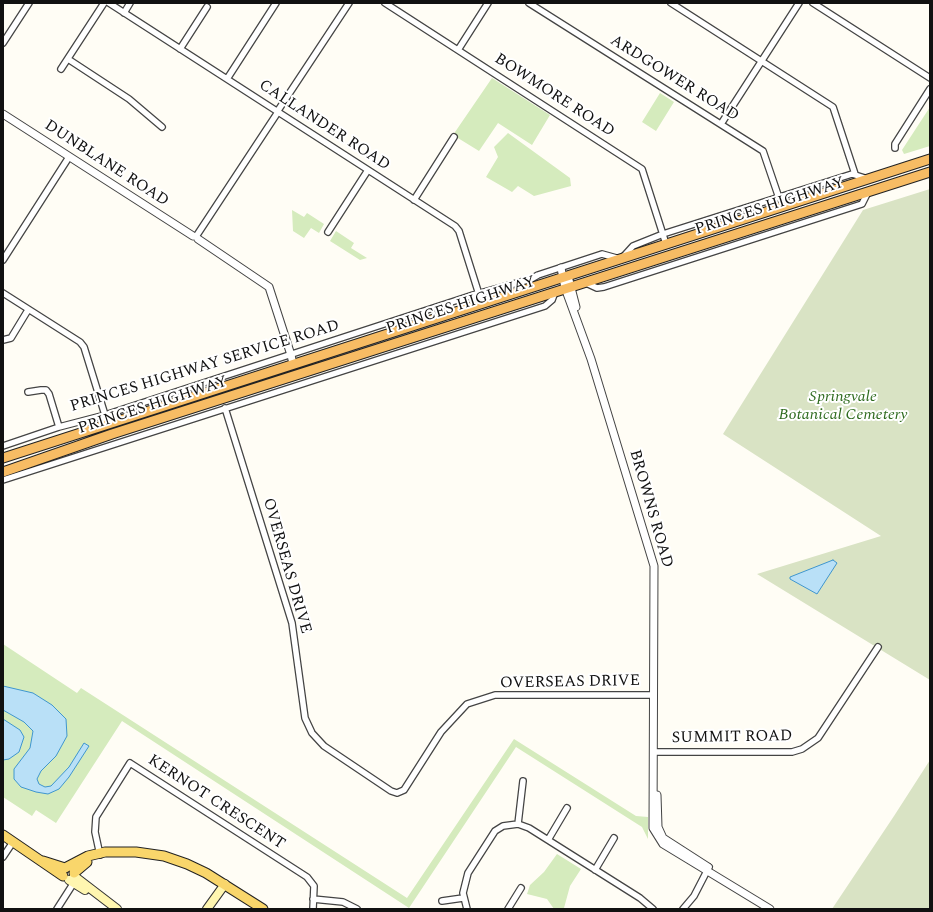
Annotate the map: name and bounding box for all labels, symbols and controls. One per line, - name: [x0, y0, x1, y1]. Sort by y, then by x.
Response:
- street label: ARDGOWER ROAD: [606, 32, 742, 126]
- street label: BOWMORE ROAD: [490, 50, 618, 142]
- street label: CALLANDER ROAD: [255, 76, 393, 176]
- street label: DUNBLANE ROAD: [40, 117, 172, 211]
- street label: PRINCES HIGHWAY: [693, 174, 847, 240]
- street label: PRINCES HIGHWAY: [384, 273, 538, 339]
- street label: PRINCES HIGHWAY SERVICE ROAD: [68, 317, 342, 417]
- street label: PRINCES HIGHWAY: [76, 373, 230, 439]
- park label: Springvale Botanical Cemetery: [779, 388, 907, 426]
- street label: BROWNS ROAD: [624, 448, 676, 570]
- street label: OVERSEAS DRIVE: [257, 496, 315, 636]
- street label: OVERSEAS DRIVE: [500, 672, 640, 694]
- street label: SUMMIT ROAD: [672, 727, 792, 749]
- street label: KERNOT CRESCENT: [144, 751, 288, 855]

